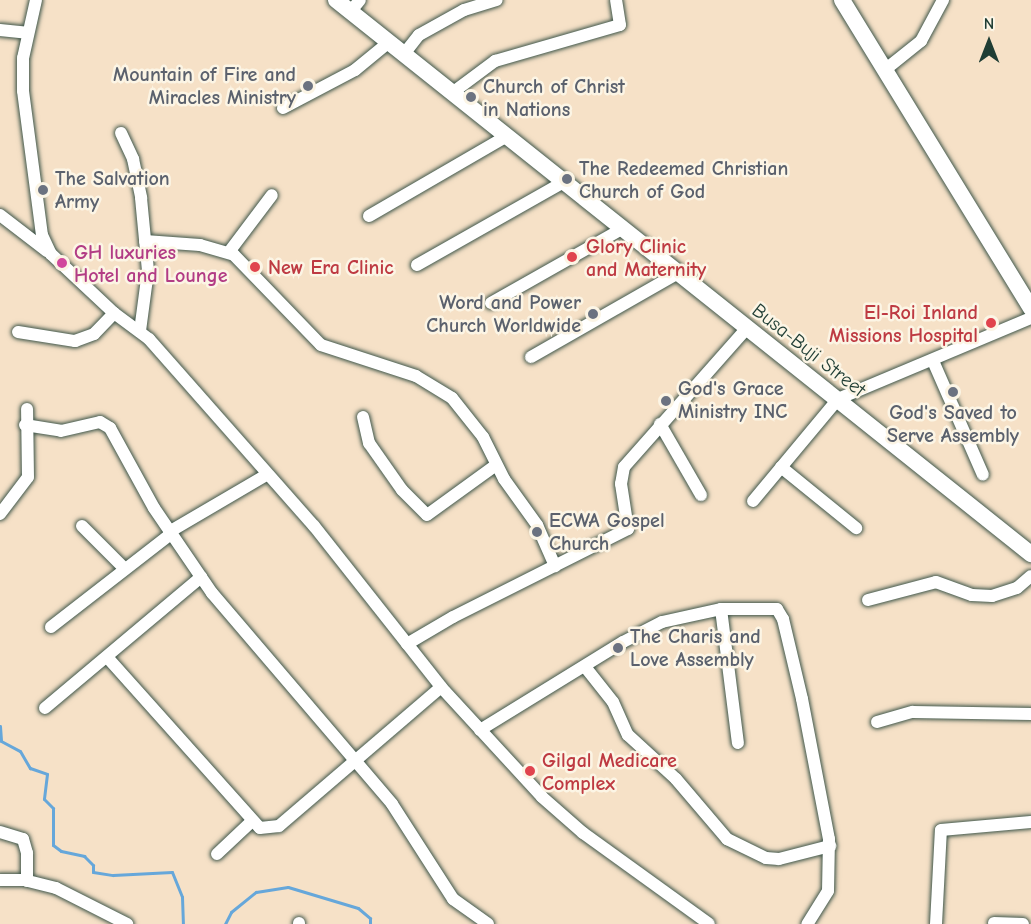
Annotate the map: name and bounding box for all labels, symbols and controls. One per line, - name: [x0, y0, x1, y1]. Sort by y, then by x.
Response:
- north arrow: [959, 12, 1019, 72]
- text: N: [984, 15, 994, 33]
- place label: Mountain of Fire and Miracles Ministry: [113, 62, 296, 109]
- place label: Church of Christ in Nations: [483, 74, 625, 121]
- marker: Mountain of Fire and Miracles Ministry: [301, 79, 315, 93]
- marker: Church of Christ in Nations: [464, 90, 478, 104]
- place label: The Redeemed Christian Church of God: [579, 156, 788, 203]
- place label: The Salvation Army: [55, 166, 170, 213]
- marker: The Redeemed Christian Church of God: [560, 172, 574, 186]
- marker: The Salvation Army: [36, 183, 50, 197]
- place label: Glory Clinic and Maternity: [586, 234, 706, 281]
- place label: GH luxuries Hotel and Lounge: [74, 240, 227, 287]
- marker: Glory Clinic and Maternity: [563, 248, 581, 266]
- place label: New Era Clinic: [268, 255, 394, 279]
- marker: GH luxuries Hotel and Lounge: [55, 256, 69, 270]
- marker: New Era Clinic: [246, 258, 264, 276]
- place label: Word and Power Church Worldwide: [426, 290, 581, 337]
- street label: Busa-Buji Street: [747, 298, 871, 402]
- place label: El-Roi Inland Missions Hospital: [829, 300, 978, 347]
- marker: Word and Power Church Worldwide: [586, 307, 600, 321]
- marker: El-Roi Inland Missions Hospital: [982, 314, 1000, 332]
- place label: God's Grace Ministry INC: [678, 377, 787, 424]
- marker: God's Saved to Serve Assembly: [946, 385, 960, 399]
- marker: God's Grace Ministry INC: [659, 394, 673, 408]
- place label: God's Saved to Serve Assembly: [887, 401, 1019, 448]
- place label: ECWA Gospel Church: [549, 508, 665, 555]
- marker: ECWA Gospel Church: [530, 525, 544, 539]
- place label: The Charis and Love Assembly: [630, 624, 761, 671]
- marker: The Charis and Love Assembly: [611, 641, 625, 655]
- place label: Gilgal Medicare Complex: [542, 748, 677, 795]
- marker: Gilgal Medicare Complex: [523, 764, 537, 778]

